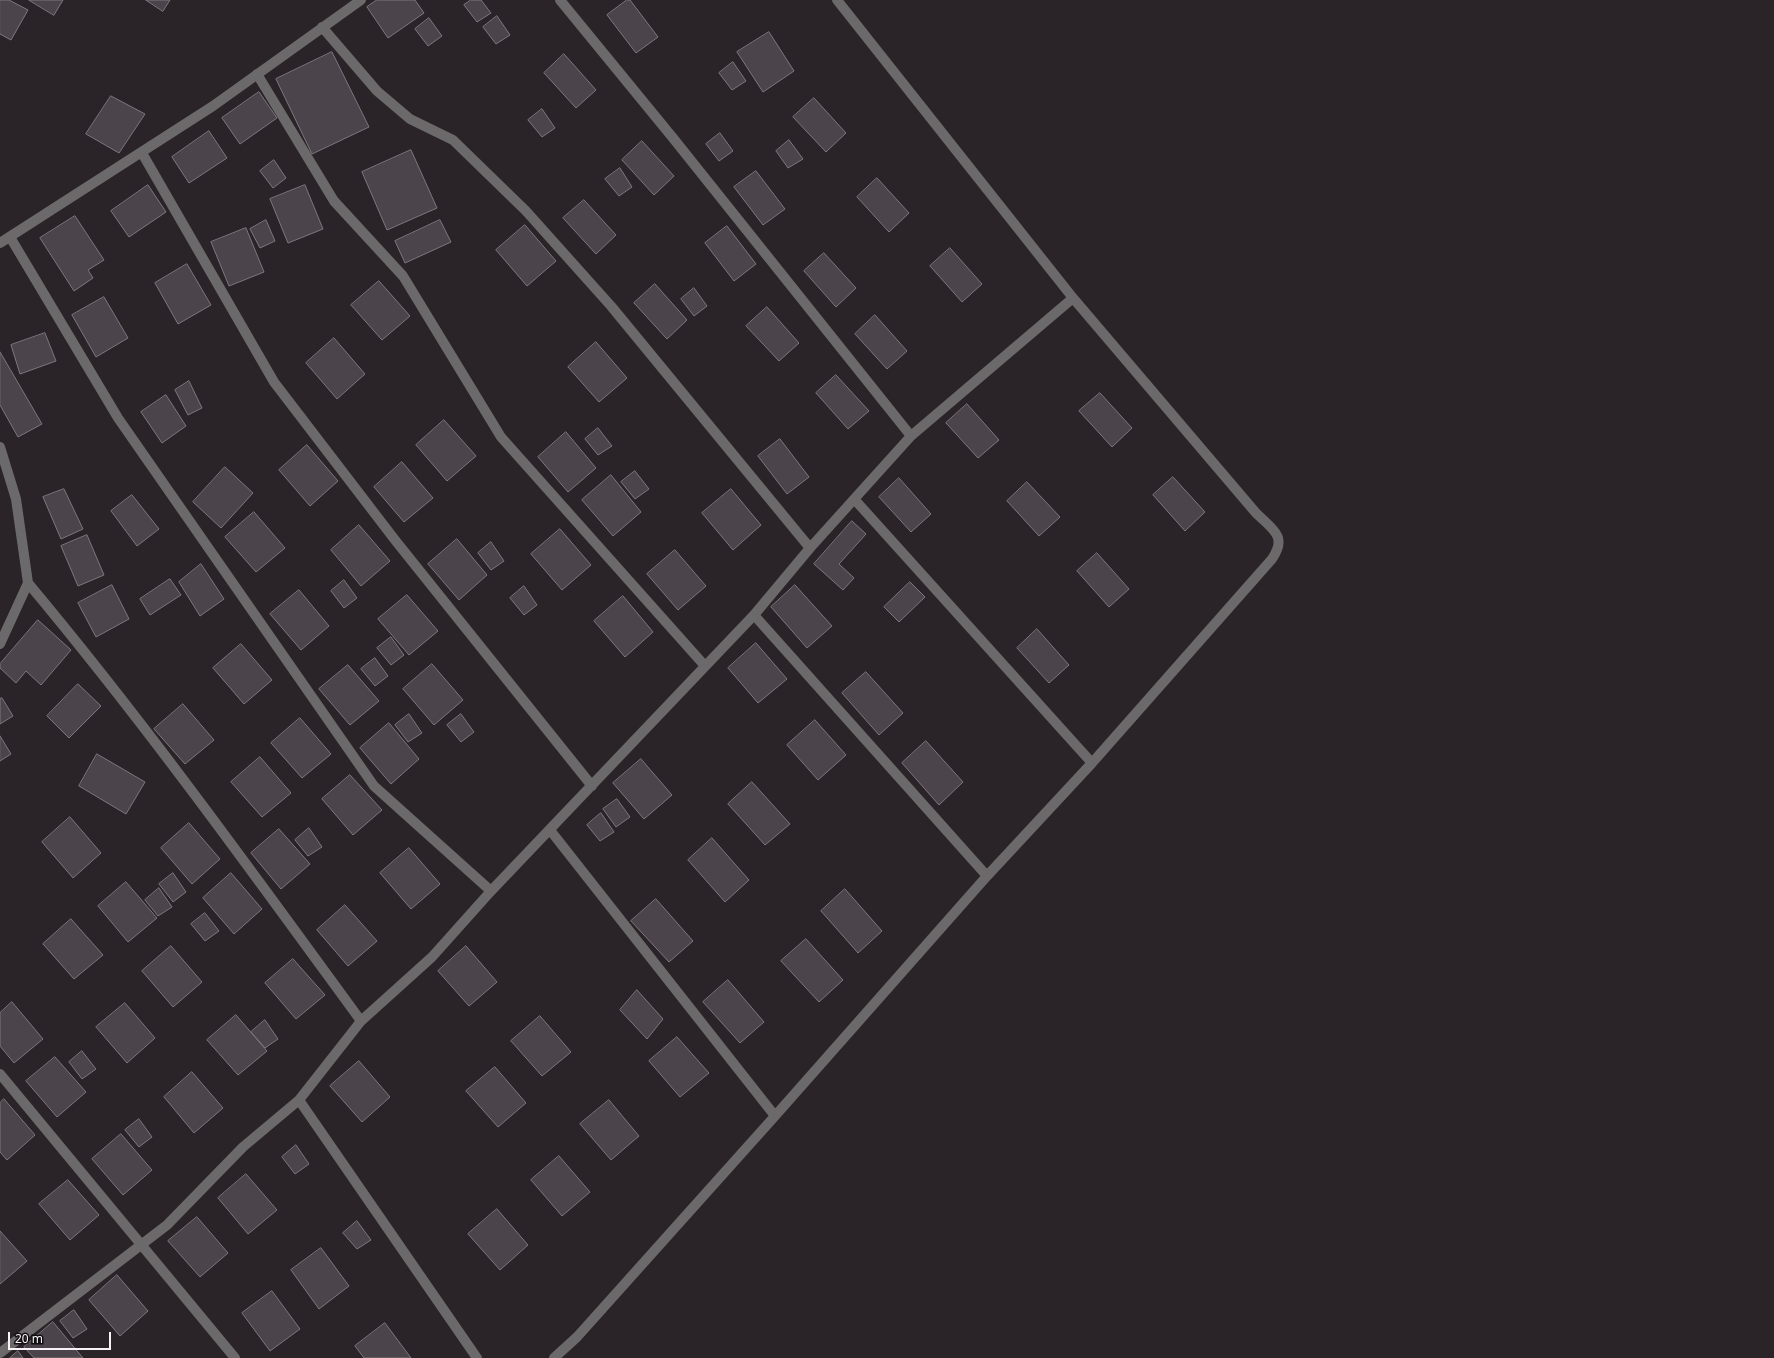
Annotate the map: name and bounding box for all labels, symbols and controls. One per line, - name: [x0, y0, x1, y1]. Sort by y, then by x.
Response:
- scale bar: [10, 1324, 113, 1350]
- text: 20 m: [15, 1330, 43, 1347]

